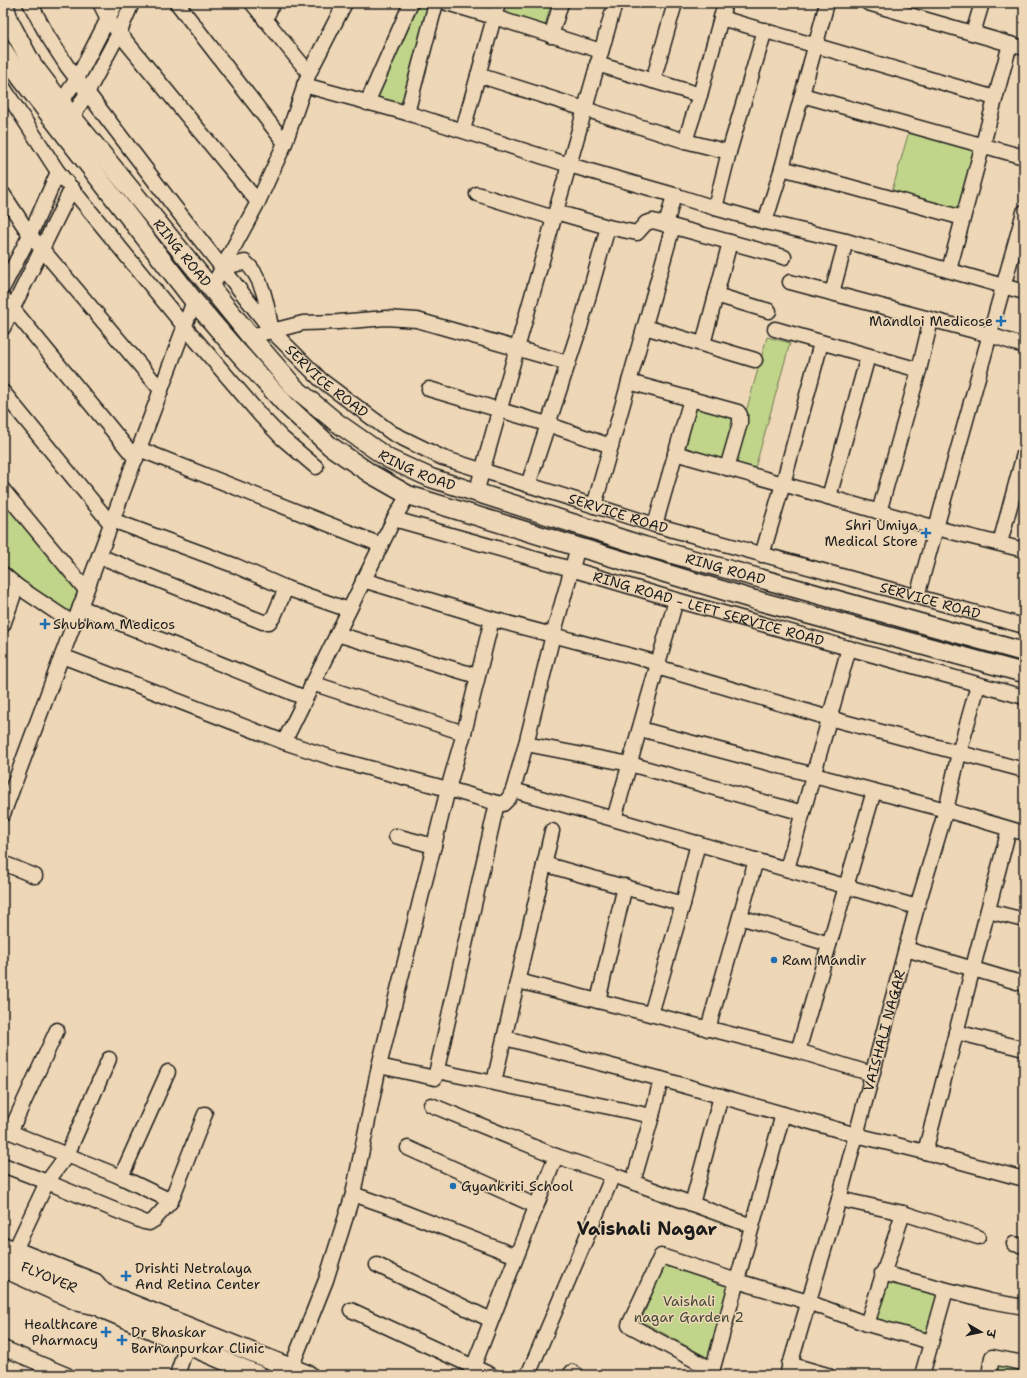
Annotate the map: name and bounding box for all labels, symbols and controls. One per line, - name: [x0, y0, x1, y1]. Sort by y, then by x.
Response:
- street label: RING ROAD: [150, 215, 215, 291]
- place label: Mandloi Medicose: [869, 312, 993, 330]
- marker: Mandloi Medicose: [996, 316, 1006, 326]
- street label: SERVICE ROAD: [282, 341, 372, 421]
- street label: RING ROAD: [375, 445, 458, 494]
- street label: SERVICE ROAD: [566, 489, 670, 537]
- place label: Shri Umiya Medical Store: [824, 516, 918, 550]
- marker: Shri Umiya Medical Store: [921, 528, 931, 538]
- street label: RING ROAD: [683, 549, 768, 588]
- street label: RING ROAD - LEFT SERVICE ROAD: [591, 567, 826, 650]
- street label: SERVICE ROAD: [878, 578, 983, 623]
- place label: Shubham Medicos: [53, 615, 175, 633]
- marker: Shubham Medicos: [40, 619, 50, 629]
- place label: Ram Mandir: [782, 951, 867, 969]
- marker: Ram Mandir: [769, 955, 779, 965]
- street label: VAISHALI NAGAR: [859, 967, 909, 1093]
- place label: Gyankriti School: [461, 1177, 574, 1195]
- marker: Gyankriti School: [448, 1181, 458, 1191]
- district label: Vaishali Nagar: [577, 1217, 717, 1241]
- street label: FLYOVER: [18, 1257, 80, 1297]
- place label: Drishti Netralaya And Retina Center: [135, 1259, 261, 1293]
- marker: Drishti Netralaya And Retina Center: [120, 1270, 132, 1282]
- park label: Vaishali nagar Garden 2: [634, 1292, 744, 1326]
- north arrow: [961, 1312, 1001, 1352]
- place label: Healthcare Pharmacy: [24, 1315, 98, 1349]
- place label: Dr Bhaskar Barhanpurkar Clinic: [131, 1323, 265, 1357]
- marker: Healthcare Pharmacy: [101, 1327, 111, 1337]
- text: उ: [982, 1328, 999, 1340]
- marker: Dr Bhaskar Barhanpurkar Clinic: [116, 1334, 128, 1346]

